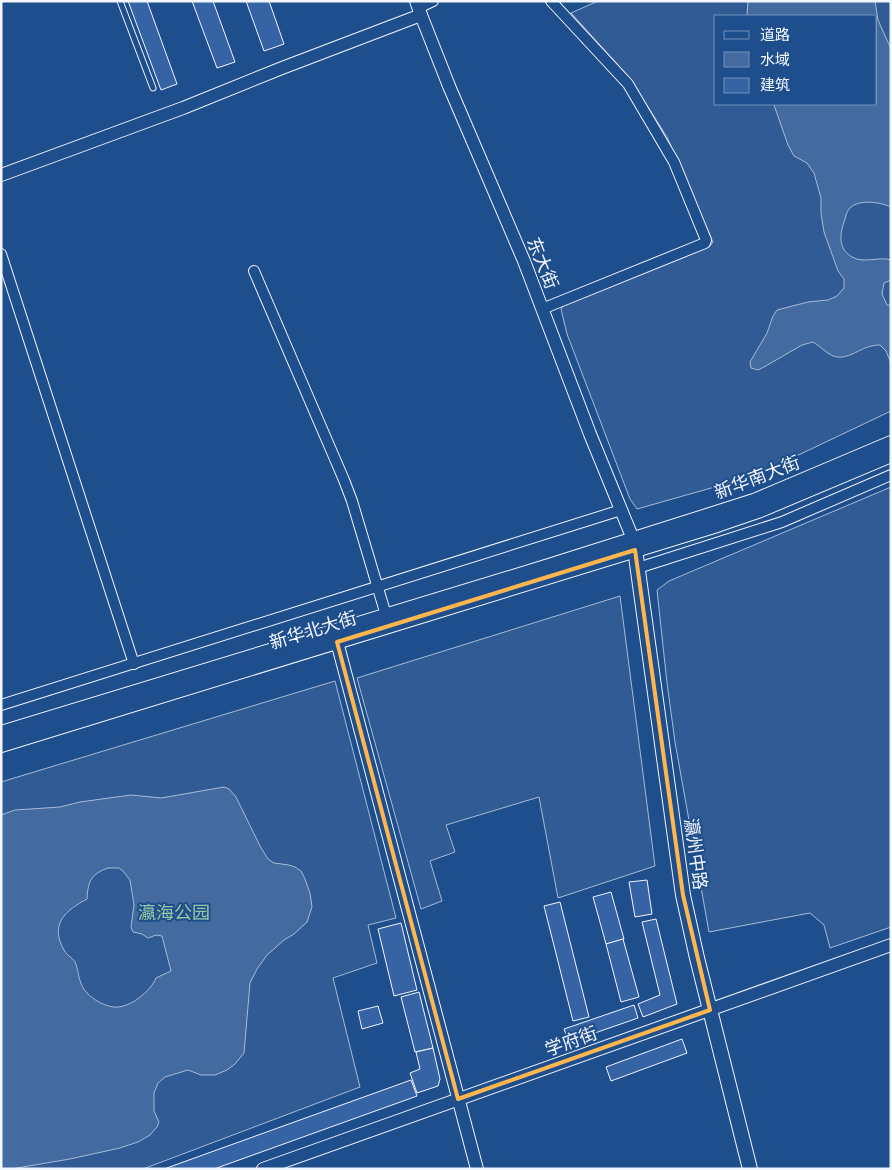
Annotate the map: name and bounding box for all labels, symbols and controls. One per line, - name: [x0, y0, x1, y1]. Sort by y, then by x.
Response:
- legend: [714, 15, 877, 105]
- text: 道路: [760, 25, 790, 44]
- text: 水域: [760, 50, 790, 69]
- text: 建筑: [760, 75, 790, 94]
- street label: 东大街: [522, 234, 564, 292]
- street label: 新华南大街: [711, 450, 803, 504]
- street label: 新华北大街: [267, 606, 359, 654]
- street label: 瀛州中路: [680, 817, 712, 891]
- park label: 瀛海公园: [138, 901, 210, 924]
- street label: 学府街: [542, 1021, 600, 1061]

